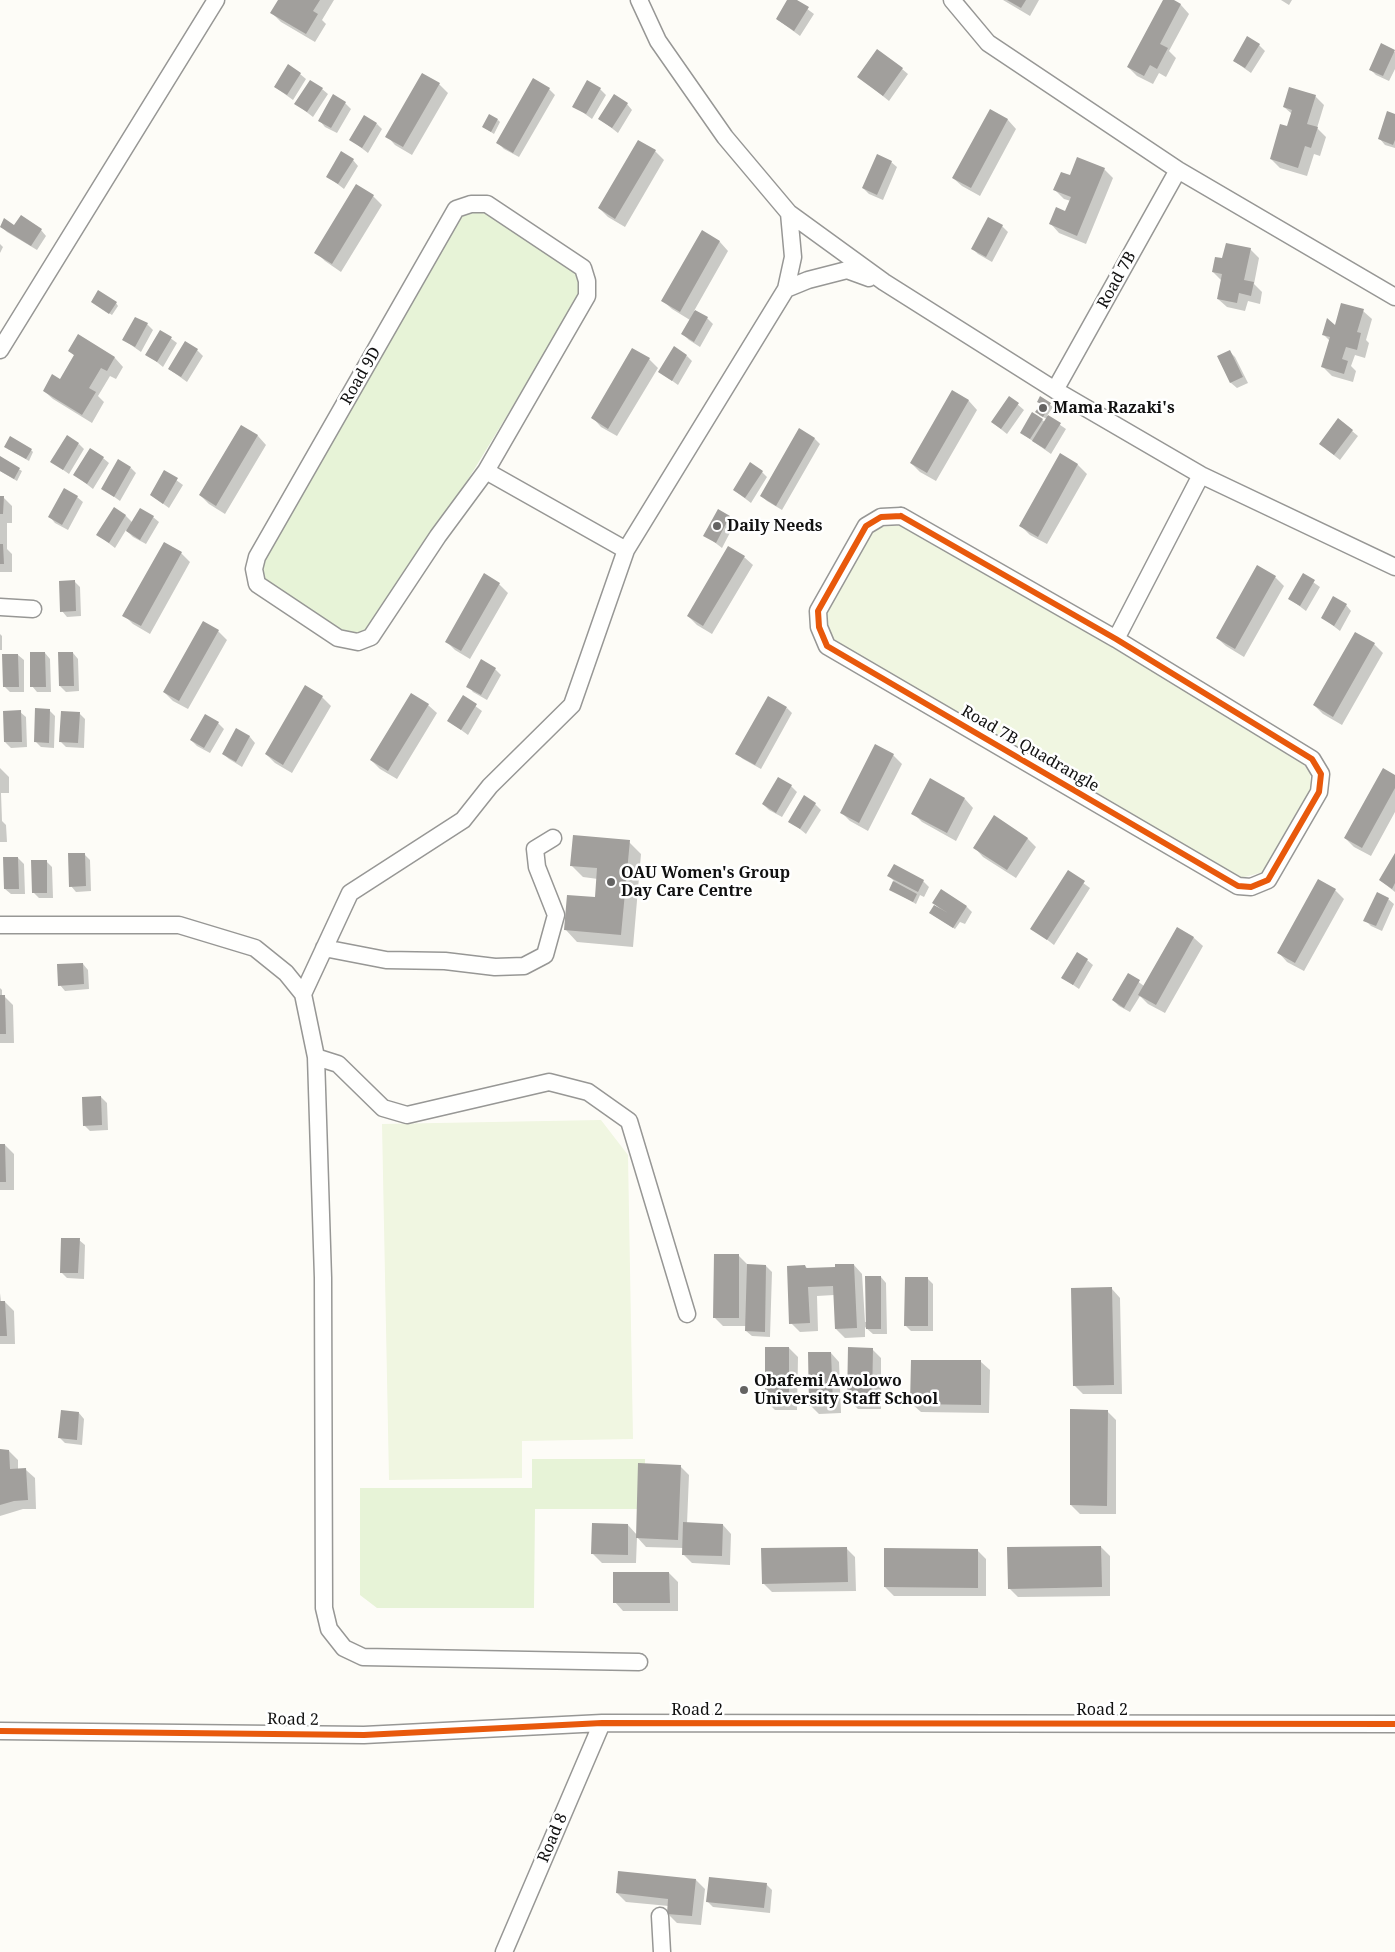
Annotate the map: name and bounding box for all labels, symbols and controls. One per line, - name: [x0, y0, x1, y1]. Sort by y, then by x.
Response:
- street label: Road 7B: [1094, 248, 1140, 312]
- street label: Road 9D: [337, 344, 385, 408]
- place label: Mama Razaki's: [1053, 398, 1175, 418]
- marker: Mama Razaki's: [1037, 402, 1049, 414]
- place label: Daily Needs: [727, 516, 823, 536]
- marker: Daily Needs: [711, 520, 723, 532]
- street label: Road 7B Quadrangle: [958, 702, 1102, 796]
- place label: OAU Women's Group Day Care Centre: [621, 863, 790, 901]
- marker: OAU Women's Group Day Care Centre: [605, 876, 617, 888]
- place label: Obafemi Awolowo University Staff School: [754, 1371, 938, 1409]
- marker: Obafemi Awolowo University Staff School: [738, 1384, 750, 1396]
- street label: Road 2: [671, 1700, 723, 1720]
- street label: Road 2: [1076, 1700, 1128, 1720]
- street label: Road 2: [267, 1710, 319, 1730]
- street label: Road 8: [534, 1810, 572, 1866]

